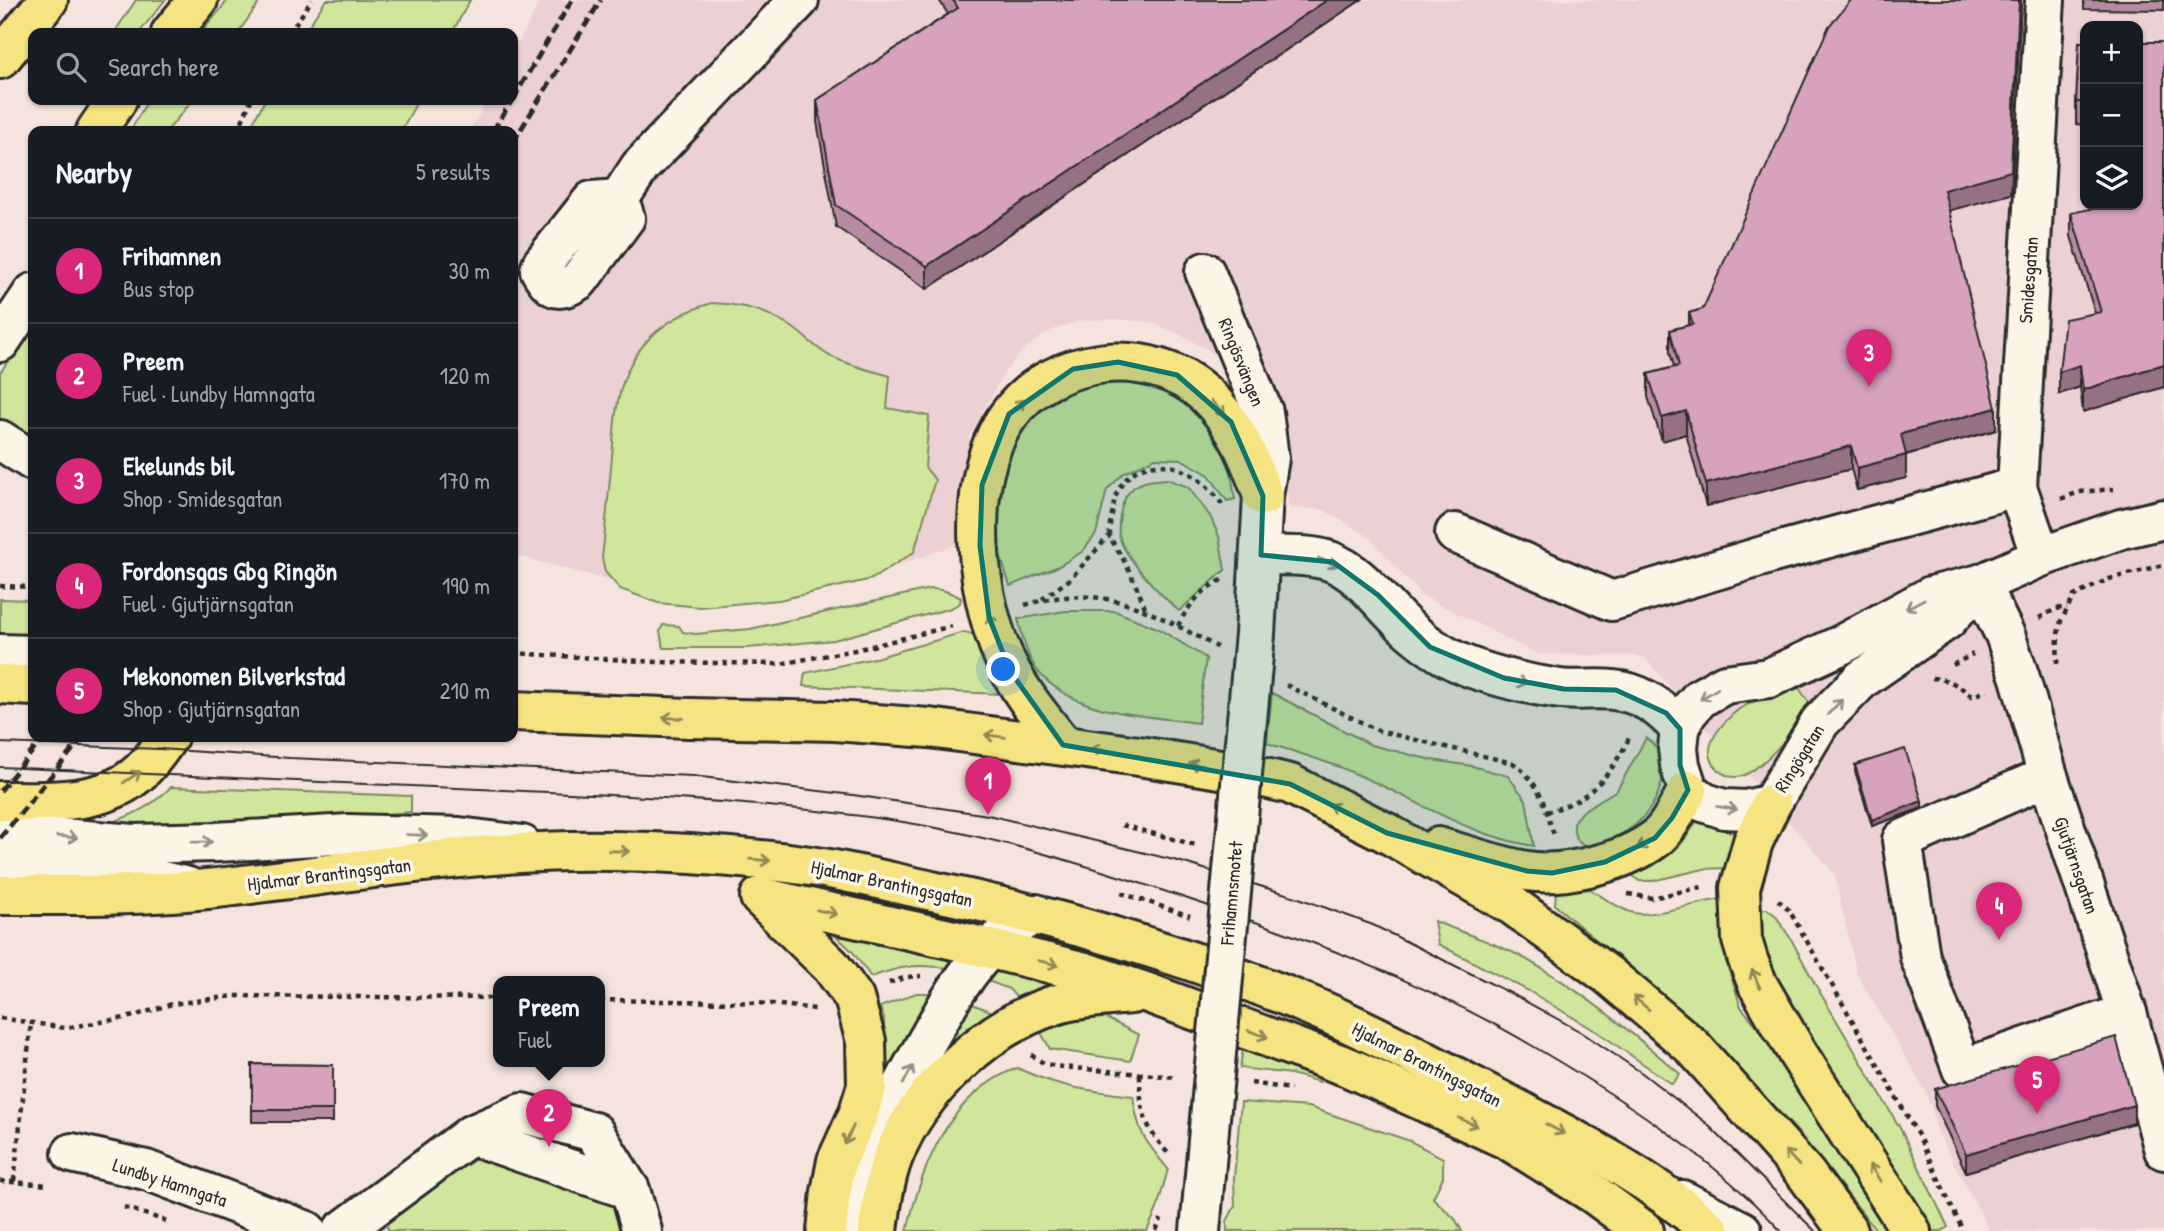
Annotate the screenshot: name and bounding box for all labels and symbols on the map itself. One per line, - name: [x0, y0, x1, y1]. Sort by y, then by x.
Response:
- street label: Smidesgatan: [2012, 236, 2044, 324]
- street label: Ringösvängen: [1213, 314, 1271, 410]
- pin: 3: [1846, 329, 1892, 387]
- one-way arrow: [1008, 398, 1025, 415]
- one-way arrow: [1209, 399, 1226, 416]
- one-way arrow: [1317, 556, 1339, 569]
- one-way arrow: [1905, 598, 1926, 611]
- one-way arrow: [984, 613, 997, 635]
- your location: [986, 652, 1020, 686]
- one-way arrow: [1505, 675, 1528, 688]
- one-way arrow: [1699, 688, 1719, 702]
- one-way arrow: [1827, 699, 1844, 716]
- one-way arrow: [661, 711, 684, 724]
- street label: Ringögatan: [1768, 719, 1830, 797]
- one-way arrow: [984, 730, 1007, 743]
- one-way arrow: [1090, 744, 1113, 757]
- pin: 1: [965, 757, 1011, 815]
- one-way arrow: [1188, 758, 1211, 771]
- one-way arrow: [122, 770, 141, 785]
- one-way arrow: [1328, 801, 1349, 815]
- one-way arrow: [1715, 802, 1738, 815]
- street label: Gjutjärnsgatan: [2048, 813, 2106, 917]
- one-way arrow: [405, 829, 428, 842]
- one-way arrow: [55, 831, 78, 844]
- one-way arrow: [190, 836, 213, 849]
- one-way arrow: [1637, 837, 1657, 851]
- street label: Frihamnsmotet: [1213, 840, 1249, 947]
- one-way arrow: [607, 845, 630, 858]
- street label: Hjalmar Brantingsgatan: [246, 851, 412, 897]
- street label: Hjalmar Brantingsgatan: [809, 853, 975, 913]
- one-way arrow: [748, 854, 771, 867]
- pin: 4: [1976, 882, 2022, 940]
- one-way arrow: [815, 905, 838, 919]
- one-way arrow: [1036, 957, 1059, 970]
- one-way arrow: [1749, 969, 1762, 991]
- one-way arrow: [1632, 995, 1650, 1011]
- street label: Hjalmar Brantingsgatan: [1348, 1015, 1506, 1113]
- one-way arrow: [1247, 1029, 1269, 1041]
- pin: 5: [2014, 1056, 2060, 1114]
- one-way arrow: [902, 1065, 916, 1086]
- pin: 2: [526, 1089, 572, 1147]
- one-way arrow: [1457, 1116, 1478, 1129]
- one-way arrow: [842, 1123, 855, 1145]
- one-way arrow: [1544, 1123, 1565, 1137]
- one-way arrow: [1783, 1150, 1800, 1167]
- street label: Lundby Hamngata: [110, 1151, 231, 1213]
- one-way arrow: [1867, 1164, 1881, 1184]

